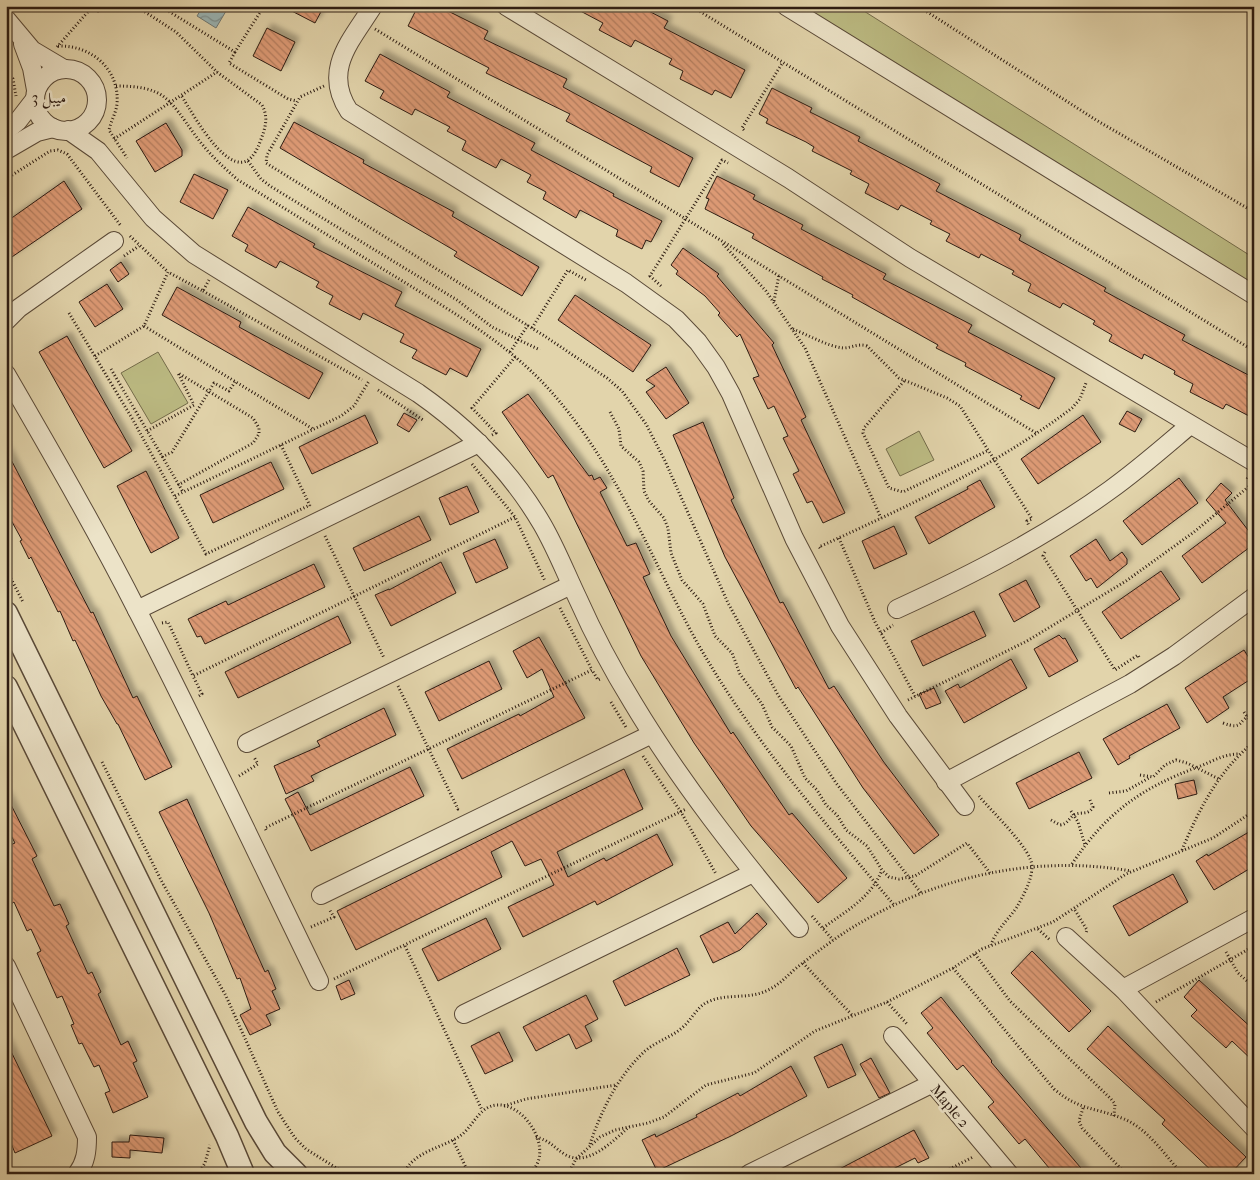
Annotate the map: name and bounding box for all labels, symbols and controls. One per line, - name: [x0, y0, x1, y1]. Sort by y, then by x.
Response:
- district label: ميبل 3: [32, 88, 66, 109]
- street label: Maple 2: [927, 1081, 973, 1132]

